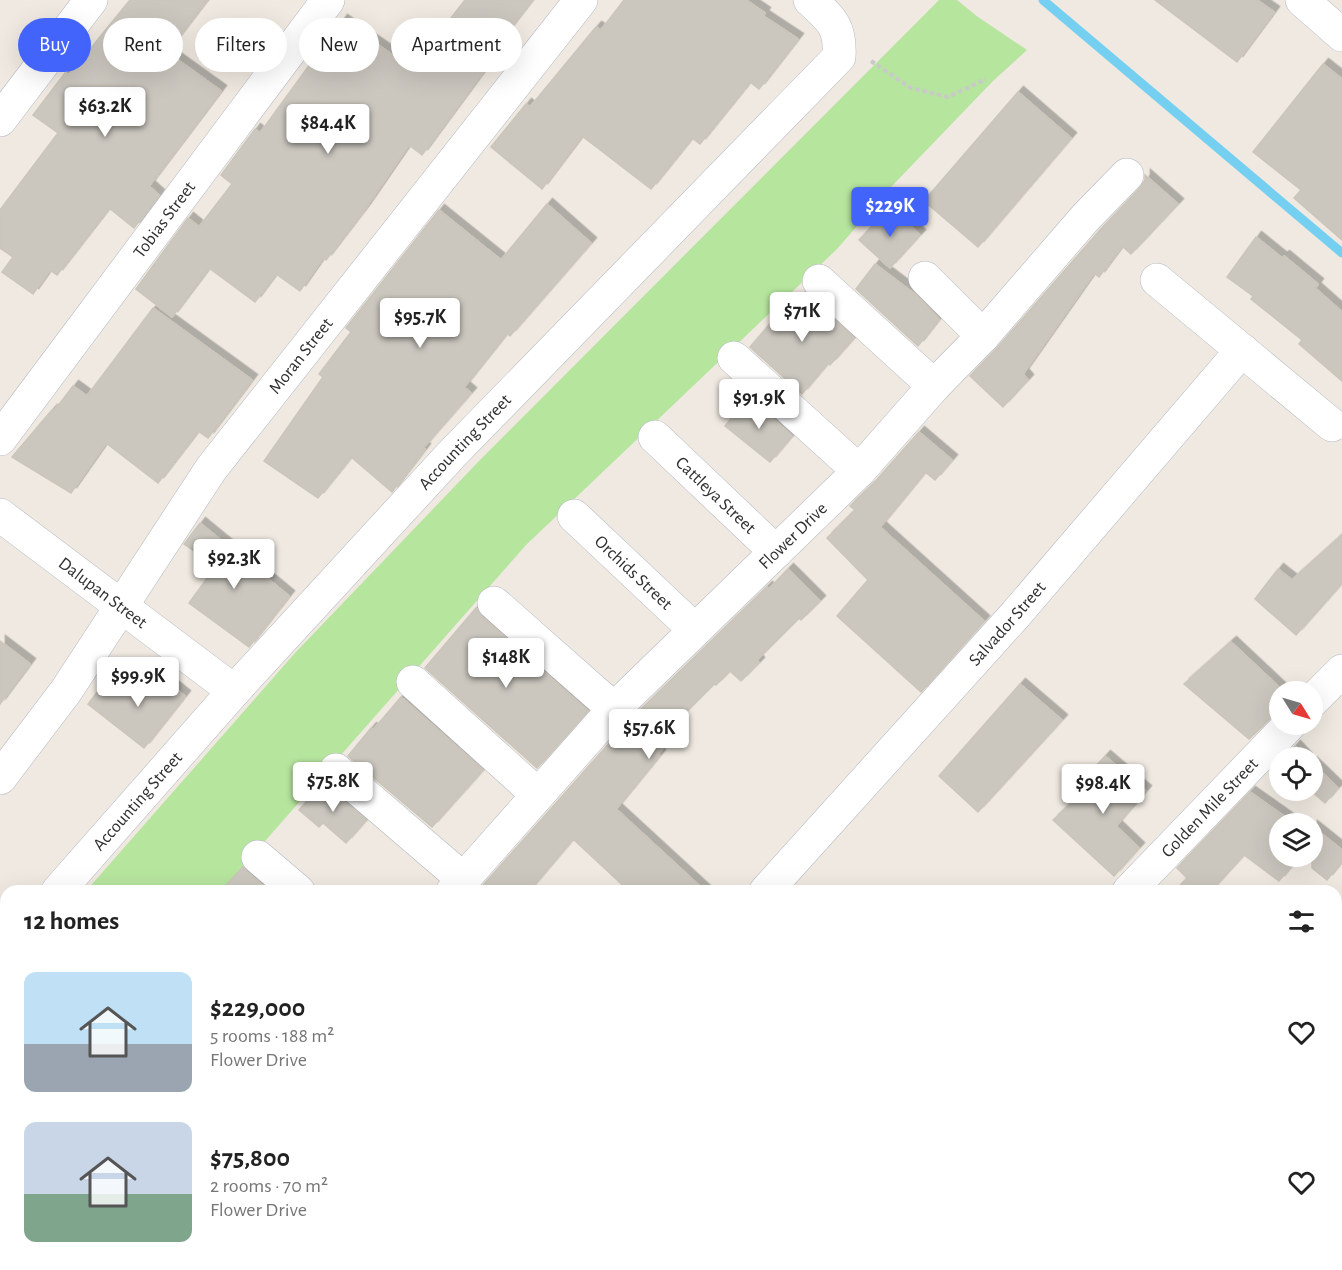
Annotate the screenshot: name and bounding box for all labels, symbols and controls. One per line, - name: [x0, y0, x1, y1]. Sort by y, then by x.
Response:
- chip: Buy: [18, 18, 91, 72]
- chip: Rent: [103, 18, 183, 72]
- chip: Filters: [195, 18, 287, 72]
- chip: New: [299, 18, 379, 72]
- chip: Apartment: [391, 18, 522, 72]
- pin: $63.2K: [56, 87, 154, 138]
- text: $63.2K: [79, 96, 131, 116]
- pin: $84.4K: [279, 104, 377, 155]
- text: $84.4K: [300, 113, 356, 133]
- street label: Tobias Street: [131, 178, 199, 262]
- pin: $229K: [848, 187, 932, 238]
- text: $229K: [865, 196, 915, 216]
- pin: $71K: [766, 292, 838, 343]
- pin: $95.7K: [371, 298, 469, 349]
- text: $71K: [784, 301, 820, 321]
- text: $95.7K: [394, 307, 446, 327]
- street label: Moran Street: [266, 315, 337, 397]
- pin: $91.9K: [710, 379, 808, 430]
- text: $91.9K: [733, 388, 785, 408]
- street label: Accounting Street: [416, 391, 515, 494]
- street label: Cattleya Street: [672, 454, 759, 538]
- street label: Flower Drive: [756, 499, 831, 573]
- street label: Orchids Street: [591, 532, 675, 614]
- pin: $92.3K: [185, 539, 283, 590]
- text: $92.3K: [208, 548, 260, 568]
- street label: Dalupan Street: [55, 554, 150, 632]
- street label: Salvador Street: [966, 578, 1050, 670]
- pin: $148K: [464, 638, 548, 689]
- text: $148K: [482, 647, 530, 667]
- pin: $99.9K: [89, 657, 187, 708]
- text: $99.9K: [111, 666, 165, 686]
- north arrow: [1269, 681, 1323, 735]
- map controls: [1269, 681, 1323, 867]
- pin: $57.6K: [600, 709, 698, 760]
- text: $57.6K: [623, 718, 675, 738]
- button: locate: [1269, 747, 1323, 801]
- street label: Accounting Street: [90, 749, 186, 854]
- street label: Golden Mile Street: [1158, 755, 1262, 861]
- pin: $75.8K: [284, 762, 382, 813]
- pin: $98.4K: [1054, 764, 1152, 815]
- text: $75.8K: [307, 771, 359, 791]
- text: $98.4K: [1076, 773, 1130, 793]
- button: layers: [1269, 813, 1323, 867]
- icon: filters: [1285, 905, 1318, 938]
- text: 12 homes: [24, 908, 119, 934]
- text: $229,000: [210, 995, 305, 1021]
- icon: home: [72, 996, 144, 1068]
- icon: heart: [1285, 1016, 1318, 1049]
- text: 5 rooms · 188 m²: [210, 1026, 334, 1046]
- text: Flower Drive: [210, 1050, 307, 1070]
- text: $75,800: [210, 1145, 290, 1171]
- icon: home: [72, 1146, 144, 1218]
- icon: heart: [1285, 1166, 1318, 1199]
- text: 2 rooms · 70 m²: [210, 1176, 328, 1196]
- text: Flower Drive: [210, 1200, 307, 1220]

